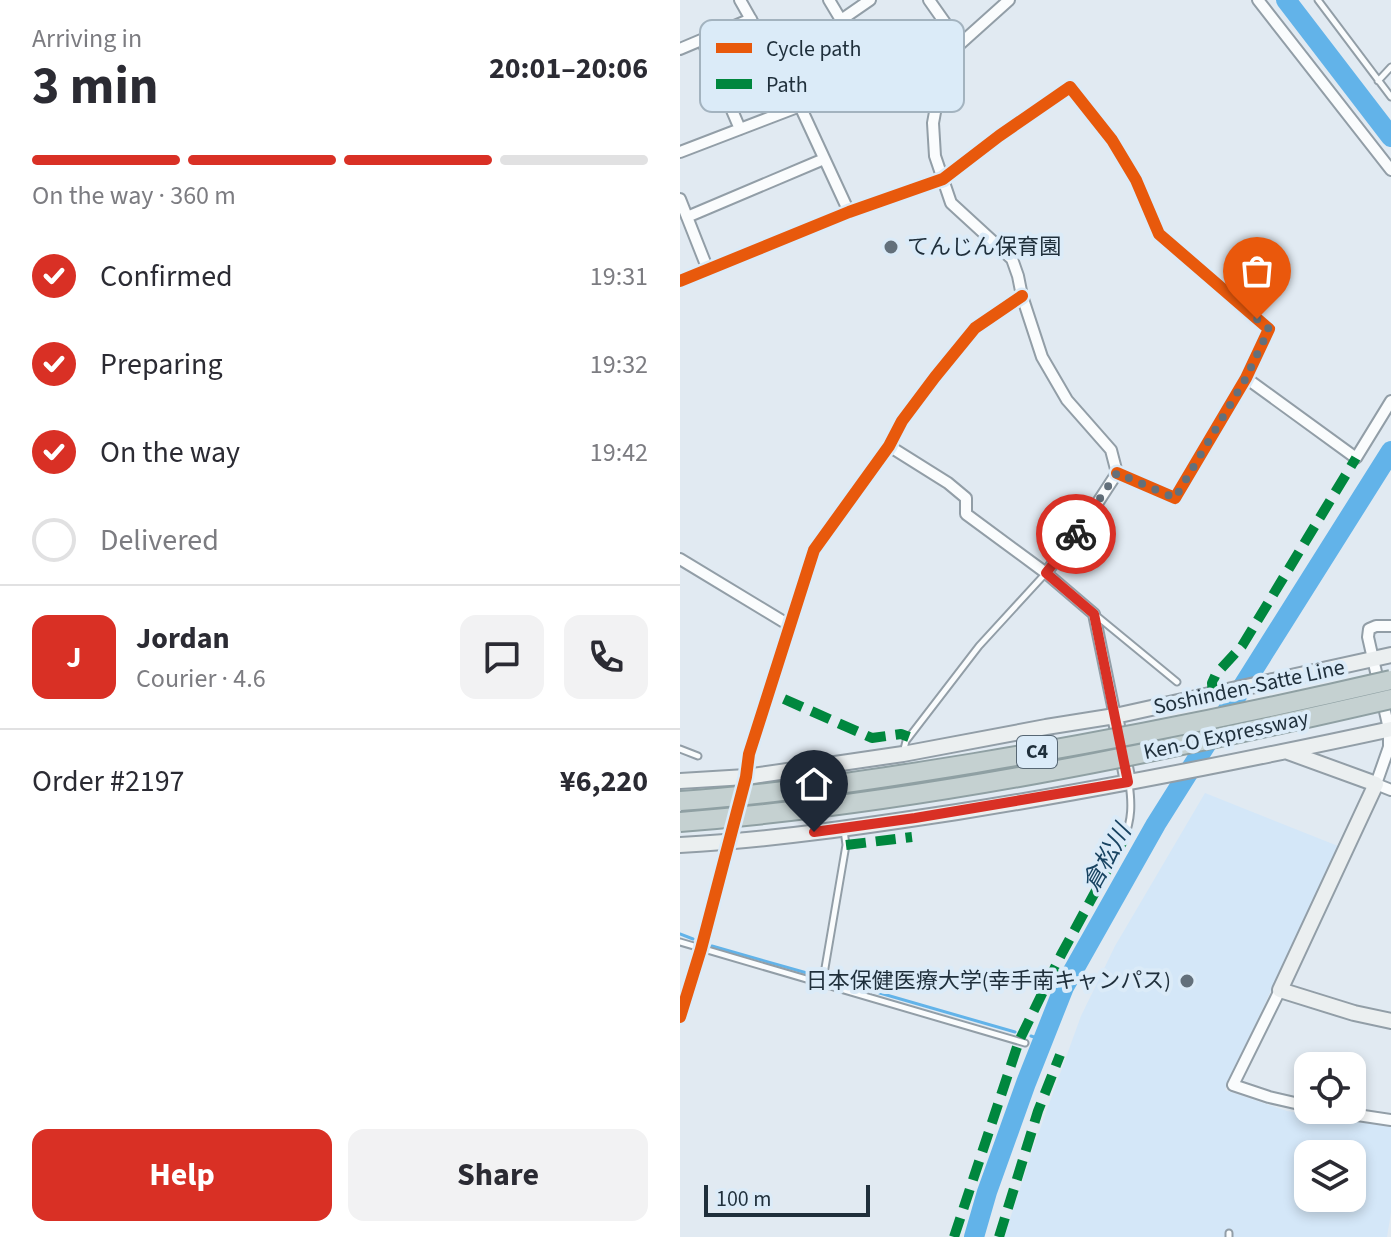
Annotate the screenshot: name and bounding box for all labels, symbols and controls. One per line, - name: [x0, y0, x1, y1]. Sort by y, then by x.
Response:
- text: Arriving in: [32, 20, 142, 57]
- legend: [700, 20, 964, 112]
- text: Cycle path: [766, 33, 862, 65]
- text: 20:01–20:06: [489, 47, 648, 90]
- text: 3 min: [32, 50, 159, 124]
- text: Path: [766, 69, 808, 101]
- text: On the way · 360 m: [32, 177, 236, 214]
- place label: てんじん保育園: [907, 231, 1061, 263]
- pin: [1223, 237, 1291, 319]
- marker: てんじん保育園: [882, 238, 900, 256]
- icon: bag: [1235, 249, 1279, 293]
- icon: check: [32, 254, 76, 298]
- text: Confirmed: [100, 255, 233, 298]
- text: 19:31: [590, 258, 648, 295]
- icon: check: [32, 342, 76, 386]
- text: Preparing: [100, 343, 223, 386]
- text: 19:32: [590, 346, 648, 383]
- icon: check: [32, 430, 76, 474]
- text: On the way: [100, 431, 240, 474]
- text: 19:42: [590, 434, 648, 471]
- courier: [1036, 494, 1116, 574]
- icon: bike: [1054, 512, 1098, 556]
- text: Delivered: [100, 519, 219, 562]
- button: chat: [460, 615, 544, 699]
- button: phone: [564, 615, 648, 699]
- text: Jordan: [136, 617, 230, 660]
- text: J: [66, 636, 82, 679]
- street label: Soshinden-Satte Line: [1150, 651, 1348, 723]
- text: Courier · 4.6: [136, 660, 266, 697]
- street label: Ken-O Expressway: [1140, 702, 1312, 768]
- road number: C4: [1017, 736, 1057, 768]
- pin: [780, 750, 848, 832]
- text: Order #2197: [32, 760, 185, 803]
- text: ¥6,220: [560, 760, 648, 803]
- icon: home: [792, 762, 836, 806]
- water label: 倉松川: [1074, 815, 1141, 898]
- place label: 日本保健医療大学(幸手南キャンパス): [806, 965, 1171, 997]
- marker: 日本保健医療大学(幸手南キャンパス): [1178, 972, 1196, 990]
- map controls: [1294, 1052, 1366, 1212]
- button: locate: [1294, 1052, 1366, 1124]
- button: Help: [32, 1129, 332, 1221]
- button: Share: [348, 1129, 648, 1221]
- button: layers: [1294, 1140, 1366, 1212]
- scale bar: [704, 1181, 870, 1217]
- text: 100 m: [716, 1183, 771, 1215]

